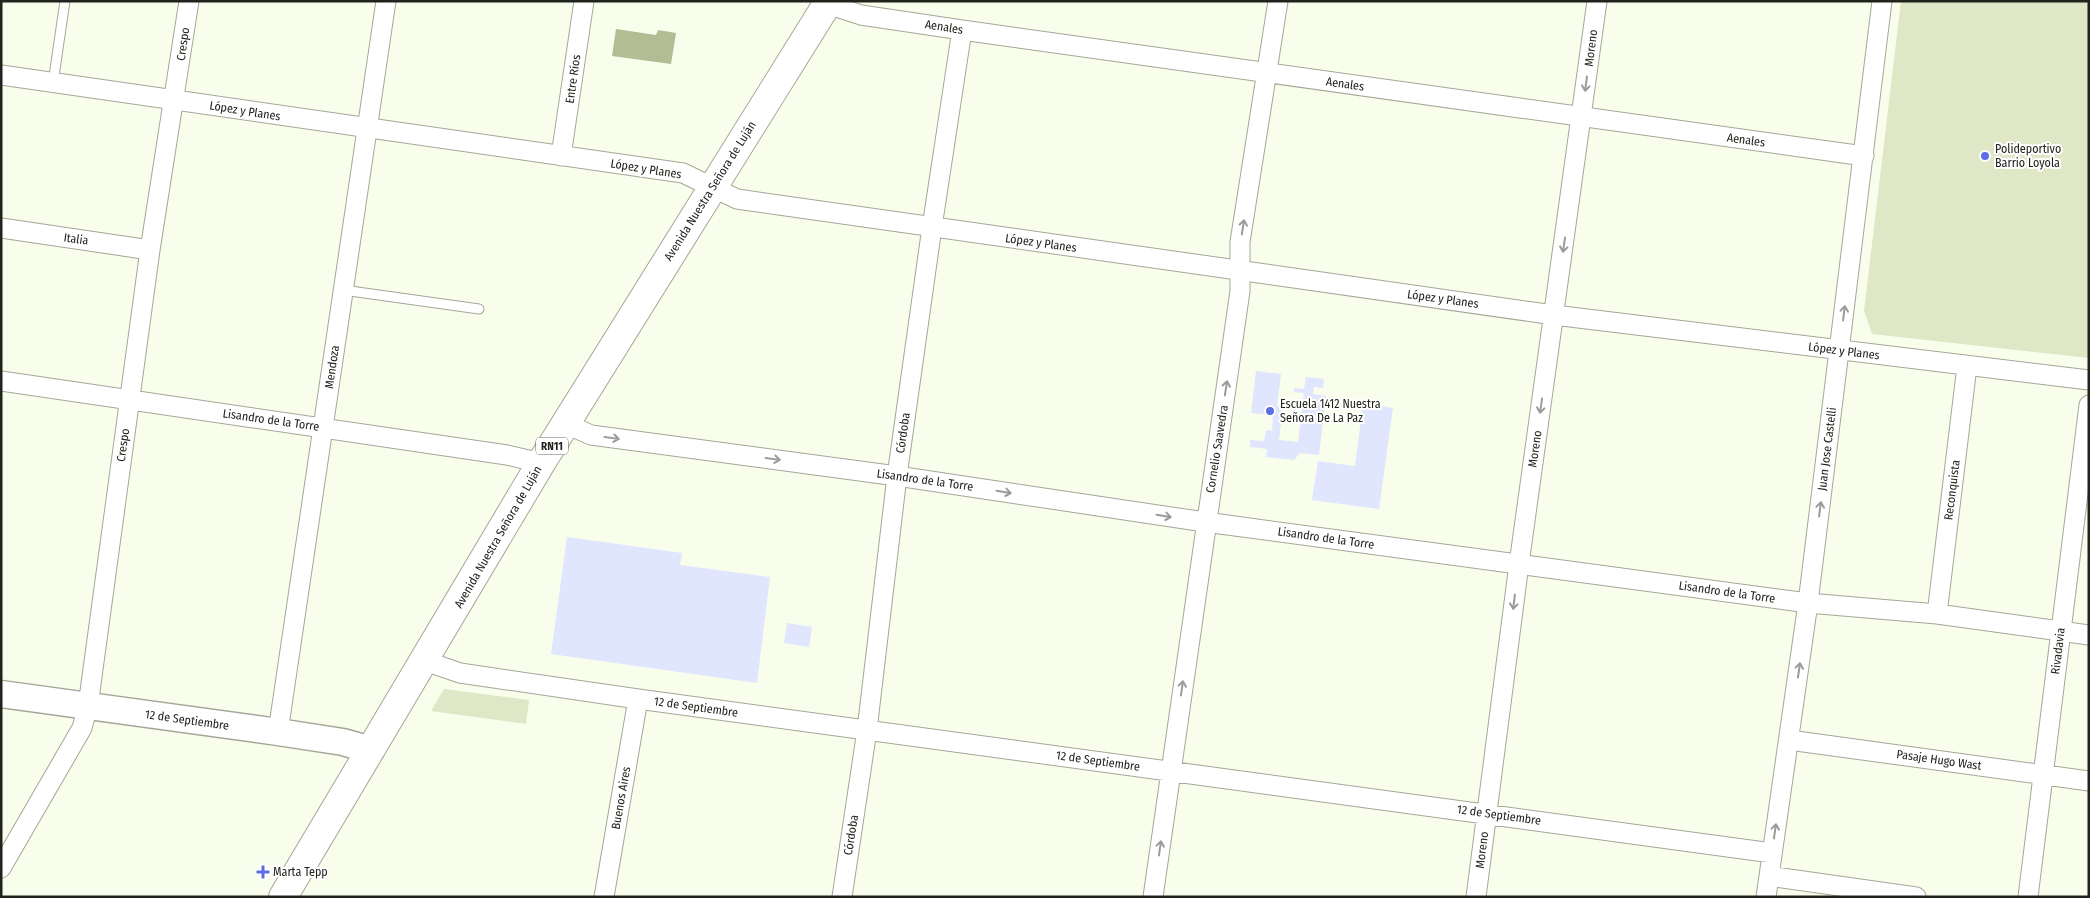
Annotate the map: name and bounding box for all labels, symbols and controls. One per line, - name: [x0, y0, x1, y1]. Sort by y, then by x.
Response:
- street label: Aenales: [924, 17, 964, 37]
- street label: Crespo: [174, 26, 192, 62]
- street label: Moreno: [1582, 29, 1600, 67]
- street label: Entre Ríos: [563, 54, 583, 104]
- street label: Aenales: [1325, 74, 1365, 94]
- one-way arrow: [1581, 76, 1591, 92]
- street label: López y Planes: [208, 98, 282, 124]
- street label: Avenida Nuestra Señora de Luján: [661, 119, 759, 263]
- street label: Aenales: [1726, 130, 1766, 150]
- place label: Polideportivo Barrio Loyola: [1995, 142, 2061, 170]
- marker: Polideportivo Barrio Loyola: [1979, 150, 1991, 162]
- street label: López y Planes: [609, 156, 683, 182]
- one-way arrow: [1238, 219, 1248, 235]
- street label: Italia: [63, 230, 89, 248]
- street label: López y Planes: [1004, 231, 1078, 255]
- one-way arrow: [1559, 237, 1569, 253]
- street label: López y Planes: [1406, 287, 1480, 311]
- one-way arrow: [1839, 305, 1849, 321]
- street label: López y Planes: [1807, 340, 1881, 362]
- street label: Mendoza: [322, 344, 342, 390]
- one-way arrow: [1221, 381, 1231, 397]
- place label: Escuela 1412 Nuestra Señora De La Paz: [1280, 397, 1381, 425]
- one-way arrow: [1536, 398, 1546, 414]
- street label: Cornelio Saavedra: [1203, 404, 1231, 494]
- marker: Escuela 1412 Nuestra Señora De La Paz: [1264, 405, 1276, 417]
- street label: Lisandro de la Torre: [222, 406, 320, 434]
- street label: Juan Jose Castelli: [1815, 406, 1839, 492]
- street label: Córdoba: [893, 412, 913, 454]
- street label: Crespo: [114, 427, 132, 463]
- street label: Moreno: [1525, 430, 1545, 468]
- one-way arrow: [604, 433, 620, 443]
- road number: RN11: [536, 438, 568, 454]
- one-way arrow: [765, 455, 781, 465]
- street label: Reconquista: [1941, 459, 1963, 521]
- street label: Avenida Nuestra Señora de Luján: [451, 463, 545, 611]
- street label: Lisandro de la Torre: [876, 466, 974, 494]
- one-way arrow: [995, 487, 1011, 497]
- one-way arrow: [1815, 501, 1825, 517]
- one-way arrow: [1156, 512, 1172, 522]
- street label: Lisandro de la Torre: [1277, 524, 1375, 552]
- street label: Lisandro de la Torre: [1678, 578, 1776, 606]
- one-way arrow: [1509, 593, 1519, 609]
- street label: Rivadavia: [2048, 627, 2068, 675]
- one-way arrow: [1794, 663, 1804, 679]
- one-way arrow: [1178, 680, 1188, 696]
- street label: 12 de Septiembre: [653, 694, 739, 720]
- street label: 12 de Septiembre: [144, 707, 230, 733]
- street label: Pasaje Hugo Wast: [1896, 747, 1982, 773]
- street label: 12 de Septiembre: [1055, 748, 1141, 774]
- street label: Buenos Aires: [609, 765, 633, 831]
- street label: 12 de Septiembre: [1456, 802, 1542, 828]
- street label: Córdoba: [841, 814, 861, 856]
- one-way arrow: [1771, 823, 1781, 839]
- street label: Moreno: [1473, 831, 1491, 869]
- one-way arrow: [1155, 841, 1165, 857]
- place label: Marta Tepp: [273, 865, 328, 879]
- marker: Marta Tepp: [257, 866, 269, 878]

